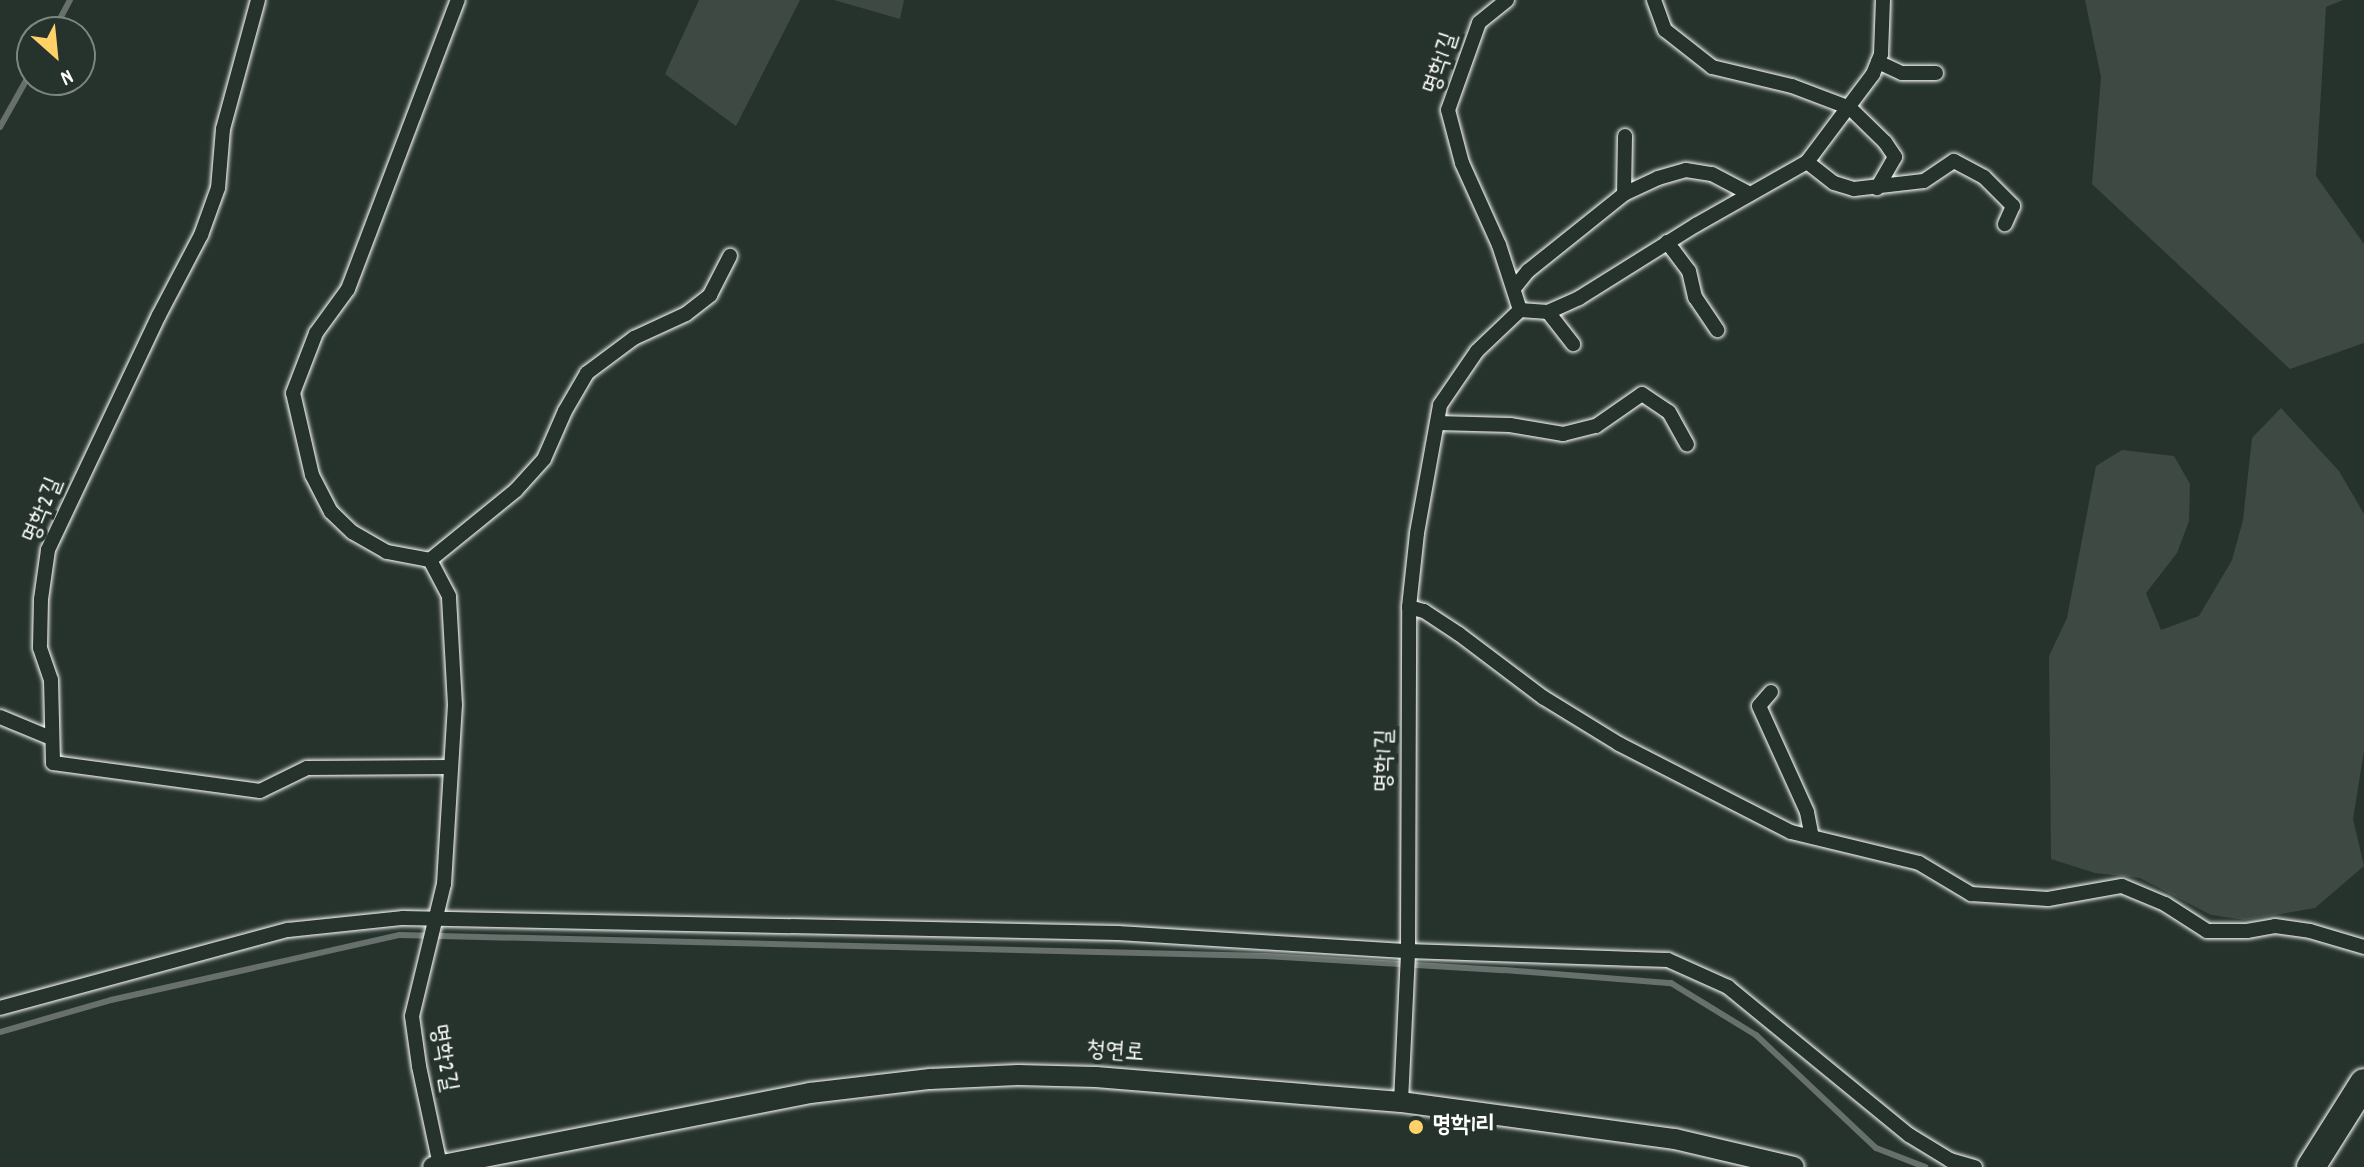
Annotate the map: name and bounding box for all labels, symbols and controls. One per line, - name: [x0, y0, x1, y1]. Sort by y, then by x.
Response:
- north arrow: [16, 16, 96, 96]
- street label: 명학1길: [1419, 29, 1465, 99]
- text: N: [54, 60, 78, 92]
- street label: 명학2길: [18, 474, 70, 548]
- street label: 명학1길: [1371, 729, 1401, 793]
- street label: 명학2길: [422, 1022, 462, 1094]
- street label: 청연로: [1085, 1037, 1145, 1069]
- place label: 명학1리: [1432, 1113, 1495, 1141]
- marker: 명학1리: [1407, 1118, 1425, 1136]

